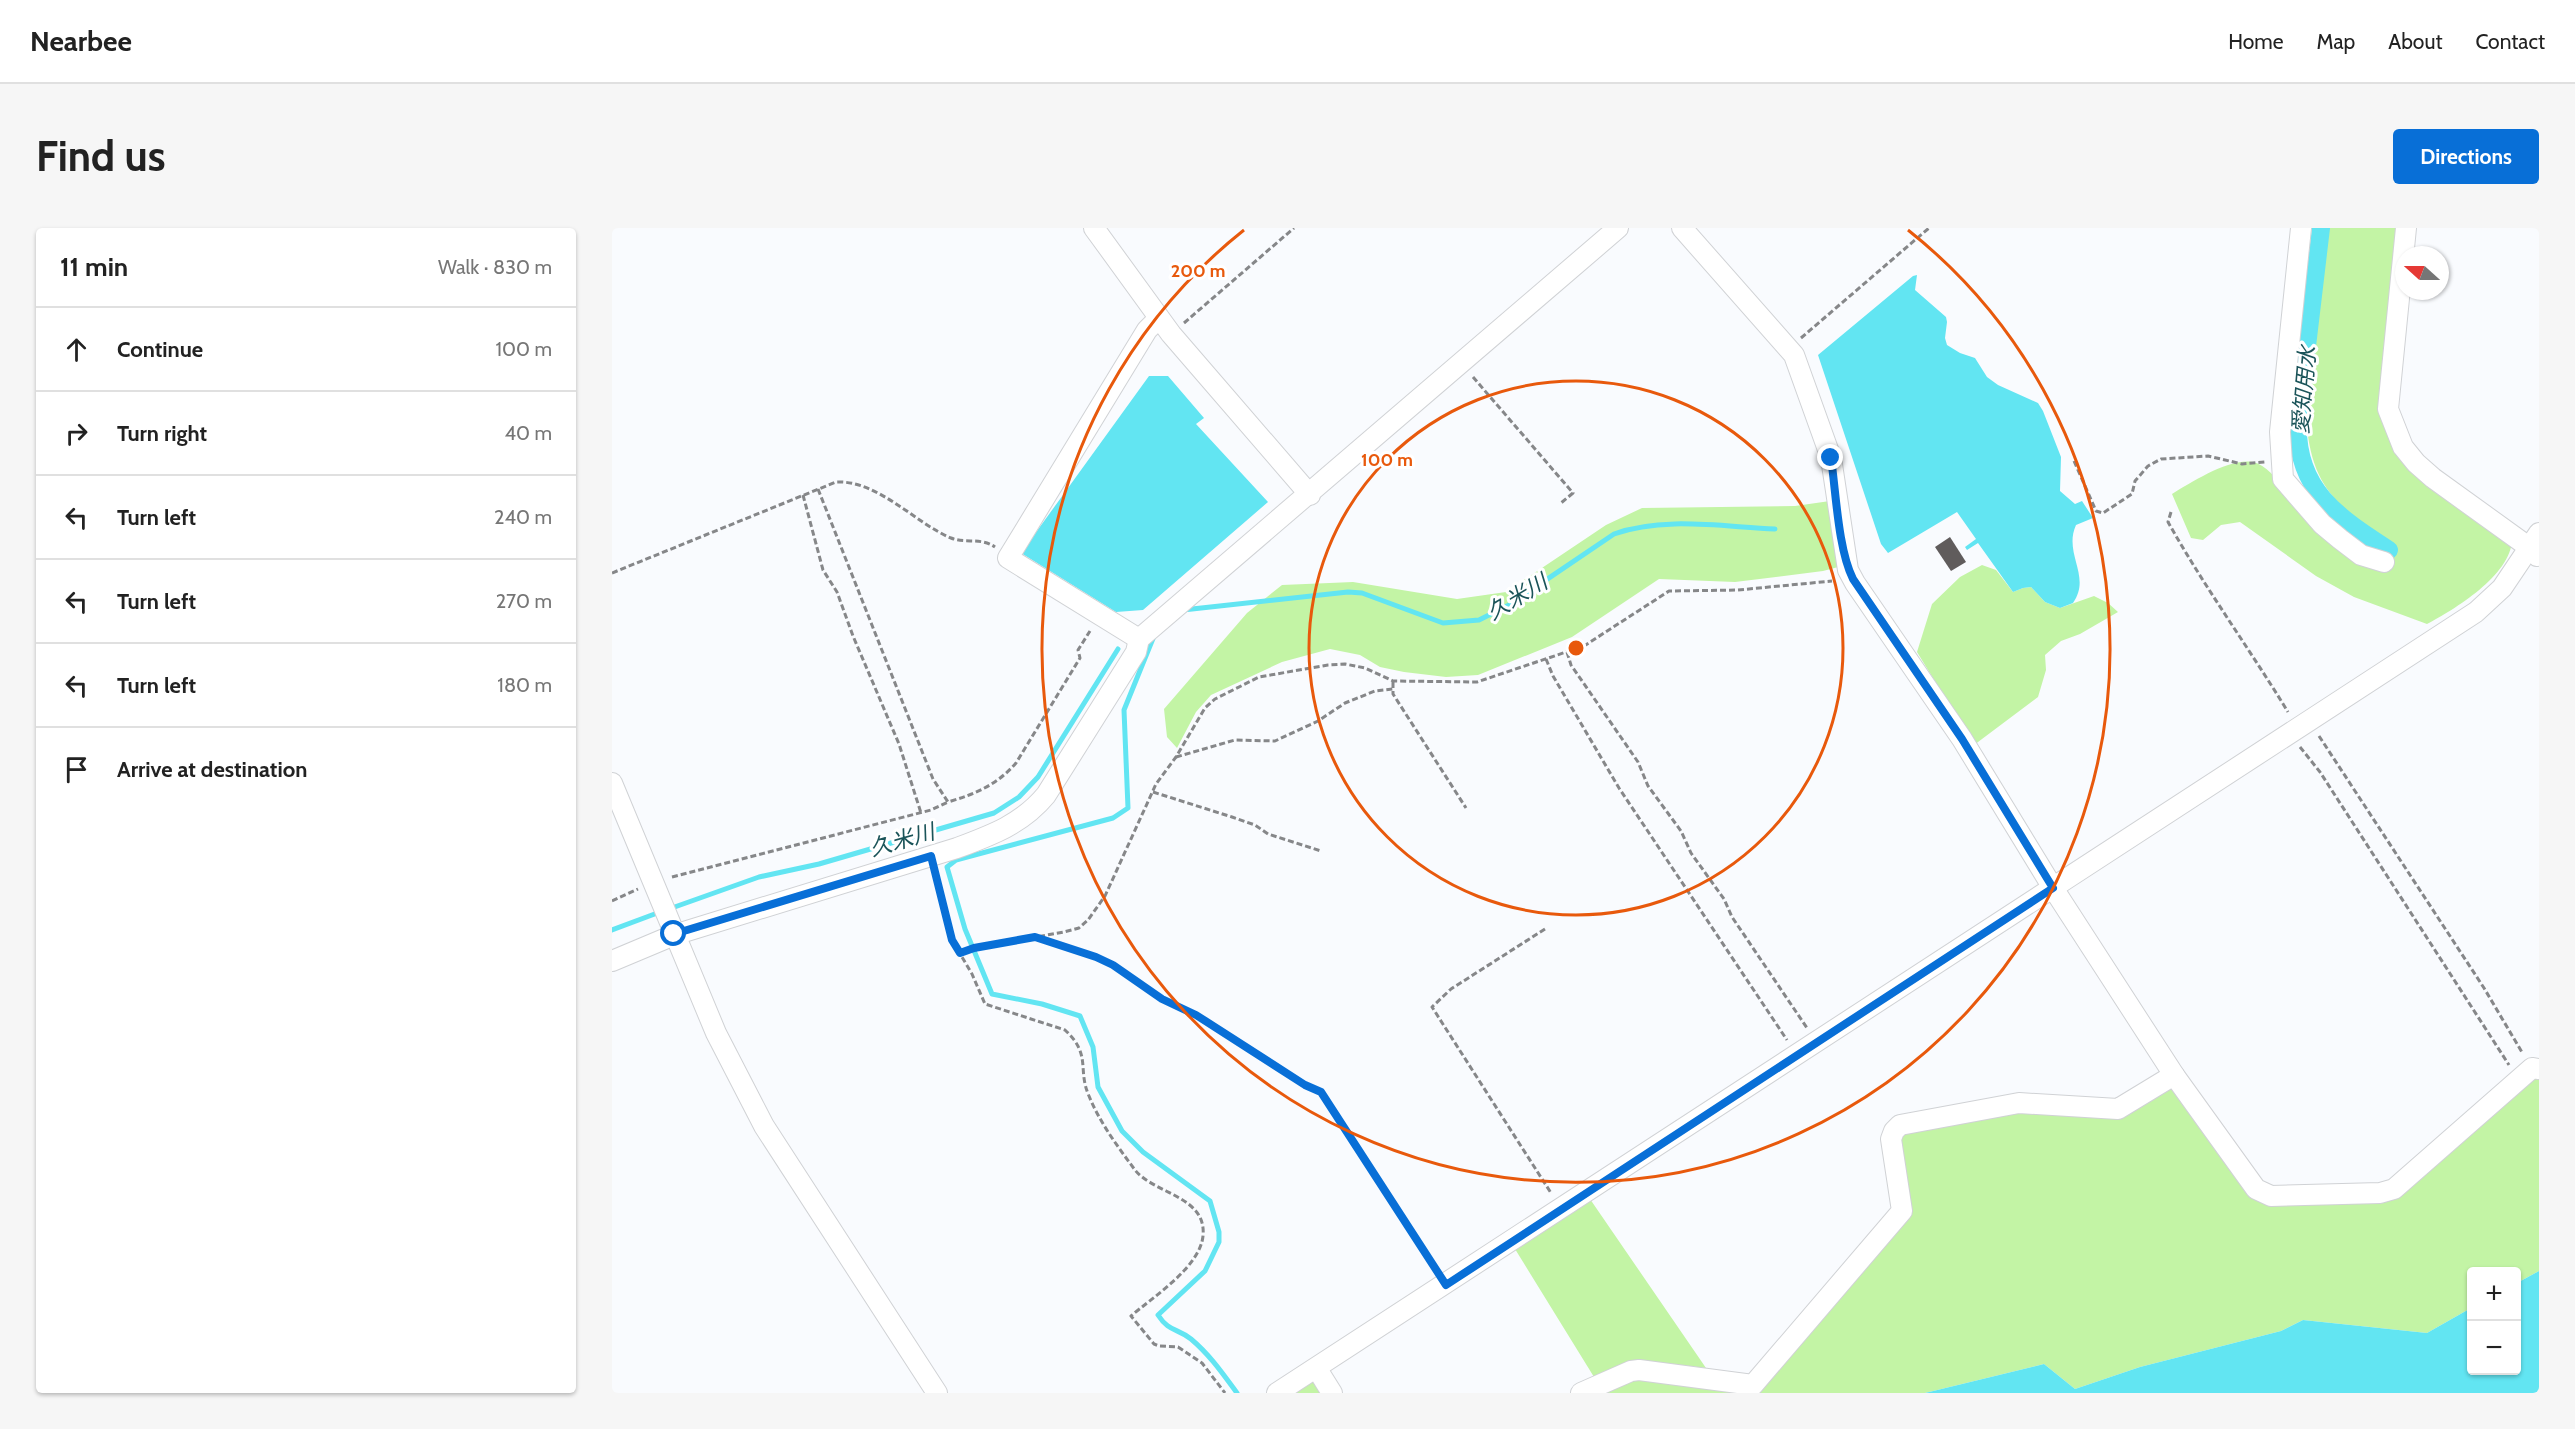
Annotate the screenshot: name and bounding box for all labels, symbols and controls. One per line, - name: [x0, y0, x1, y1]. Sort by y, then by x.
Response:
- text: Nearbee: [30, 24, 132, 58]
- text: Home: [2228, 29, 2284, 54]
- text: Map: [2317, 29, 2355, 54]
- text: About: [2388, 29, 2442, 54]
- text: Contact: [2475, 29, 2545, 54]
- button: Directions: [2393, 129, 2539, 184]
- text: Find us: [36, 130, 165, 182]
- north arrow: [2395, 246, 2449, 300]
- text: 11 min: [60, 251, 128, 283]
- text: Walk · 830 m: [438, 255, 552, 279]
- text: 200 m: [1171, 260, 1225, 282]
- icon: ahead: [60, 333, 93, 366]
- text: Continue: [117, 336, 203, 363]
- text: 100 m: [496, 337, 552, 361]
- water label: 愛知用水: [2287, 343, 2321, 435]
- icon: right: [60, 417, 93, 450]
- text: Turn right: [117, 420, 207, 447]
- text: 40 m: [504, 421, 552, 445]
- route end: [1817, 444, 1843, 470]
- text: 100 m: [1361, 449, 1413, 471]
- icon: left: [60, 501, 93, 534]
- text: Turn left: [117, 504, 196, 531]
- text: 240 m: [494, 505, 552, 529]
- water label: 久米川: [1482, 567, 1554, 626]
- icon: left: [60, 585, 93, 618]
- text: Turn left: [117, 588, 196, 615]
- text: 270 m: [496, 589, 552, 613]
- centre of rings: [1566, 638, 1586, 658]
- icon: left: [60, 669, 93, 702]
- text: Turn left: [117, 672, 196, 699]
- text: 180 m: [497, 673, 552, 697]
- icon: arrive: [60, 753, 93, 786]
- text: Arrive at destination: [117, 756, 307, 783]
- water label: 久米川: [867, 817, 939, 862]
- route start: [660, 920, 686, 946]
- map controls: [2467, 1267, 2521, 1375]
- button: +: [2467, 1267, 2521, 1321]
- button: −: [2467, 1321, 2521, 1375]

